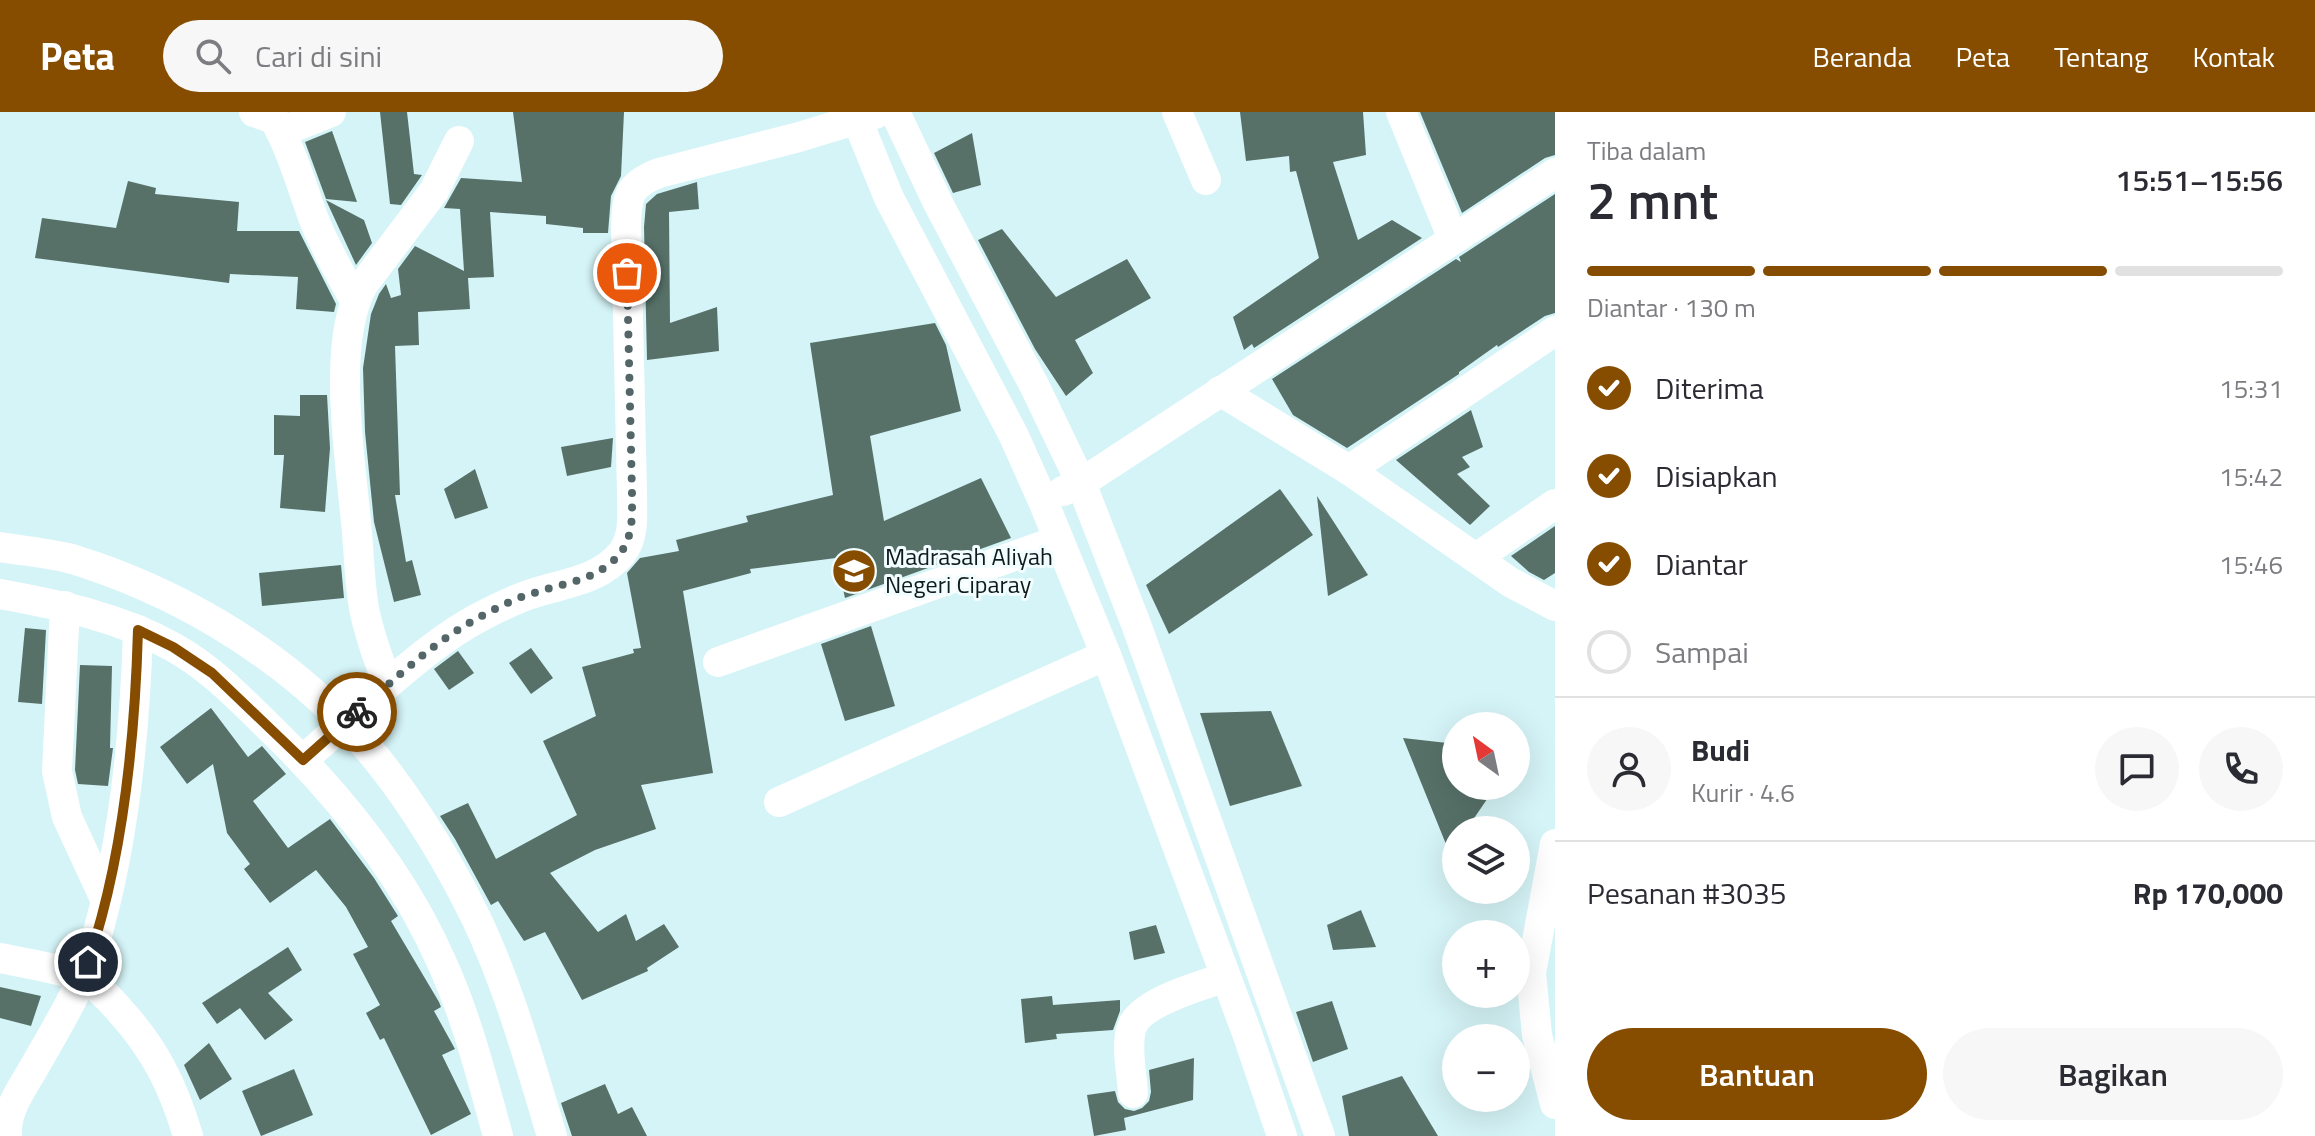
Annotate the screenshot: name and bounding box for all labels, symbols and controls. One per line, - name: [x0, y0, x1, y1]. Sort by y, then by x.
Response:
- search box: [163, 20, 723, 92]
- text: Peta: [40, 27, 115, 85]
- text: Cari di sini: [255, 33, 382, 79]
- icon: search: [191, 34, 235, 78]
- text: Beranda: [1813, 35, 1912, 78]
- text: Peta: [1956, 35, 2010, 78]
- text: Tentang: [2054, 35, 2148, 78]
- text: Kontak: [2192, 35, 2275, 78]
- text: Tiba dalam: [1587, 131, 1706, 170]
- text: 15:51–15:56: [2116, 157, 2283, 203]
- text: 2 mnt: [1587, 160, 1718, 239]
- pin: [593, 239, 661, 307]
- icon: bag: [605, 251, 649, 295]
- text: Diantar · 130 m: [1587, 288, 1756, 327]
- text: Diterima: [1655, 365, 1764, 411]
- icon: check: [1587, 366, 1631, 410]
- text: 15:31: [2219, 369, 2283, 408]
- text: Disiapkan: [1655, 453, 1778, 499]
- icon: check: [1587, 454, 1631, 498]
- text: 15:42: [2219, 457, 2283, 496]
- place label: Madrasah Aliyah Negeri Ciparay: [885, 538, 1053, 602]
- text: Diantar: [1655, 541, 1748, 587]
- icon: check: [1587, 542, 1631, 586]
- text: 15:46: [2219, 545, 2283, 584]
- school or university icon: Madrasah Aliyah Negeri Ciparay: [830, 547, 878, 595]
- text: Sampai: [1655, 629, 1749, 675]
- courier: [317, 672, 397, 752]
- icon: bike: [335, 690, 379, 734]
- north arrow: [1442, 712, 1530, 800]
- map controls: [1442, 712, 1530, 1112]
- button: person: [1587, 727, 1671, 811]
- text: Budi: [1691, 727, 1750, 773]
- button: chat: [2095, 727, 2179, 811]
- button: phone: [2199, 727, 2283, 811]
- text: Kurir · 4.6: [1691, 773, 1795, 812]
- button: layers: [1442, 816, 1530, 904]
- text: Pesanan #3035: [1587, 870, 1787, 916]
- text: Rp 170,000: [2133, 870, 2283, 916]
- button: +: [1442, 920, 1530, 1008]
- pin: [54, 928, 122, 996]
- icon: home: [66, 940, 110, 984]
- button: −: [1442, 1024, 1530, 1112]
- button: Bantuan: [1587, 1028, 1927, 1120]
- button: Bagikan: [1943, 1028, 2283, 1120]

